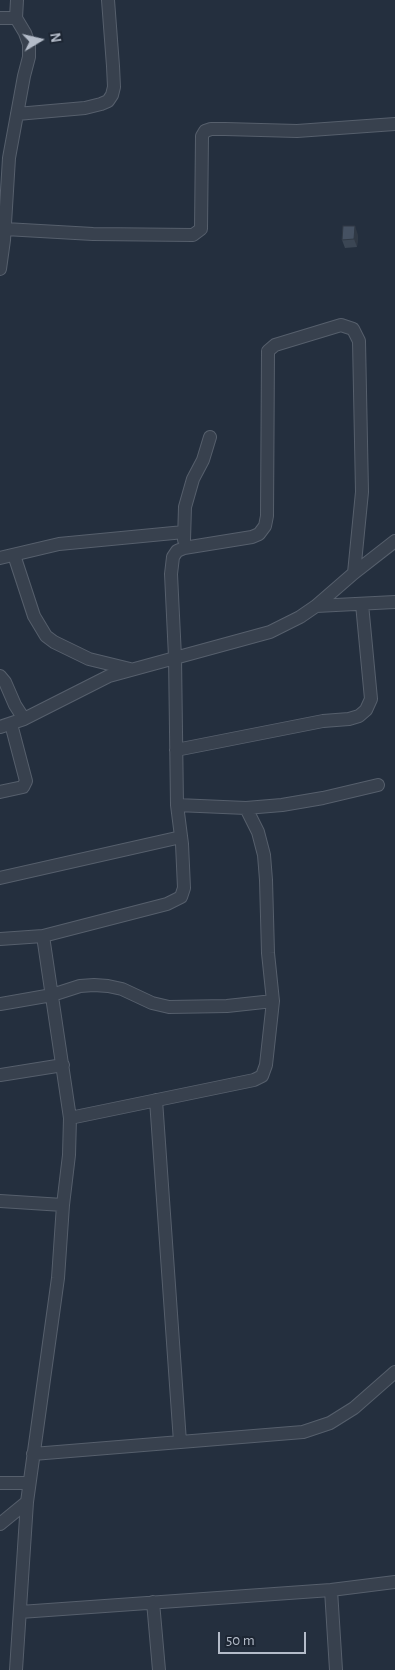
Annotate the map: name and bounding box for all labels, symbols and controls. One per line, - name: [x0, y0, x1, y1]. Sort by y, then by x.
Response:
- north arrow: [15, 15, 65, 65]
- text: N: [47, 32, 62, 44]
- scale bar: [220, 1622, 308, 1654]
- text: 50 m: [226, 1633, 255, 1648]

